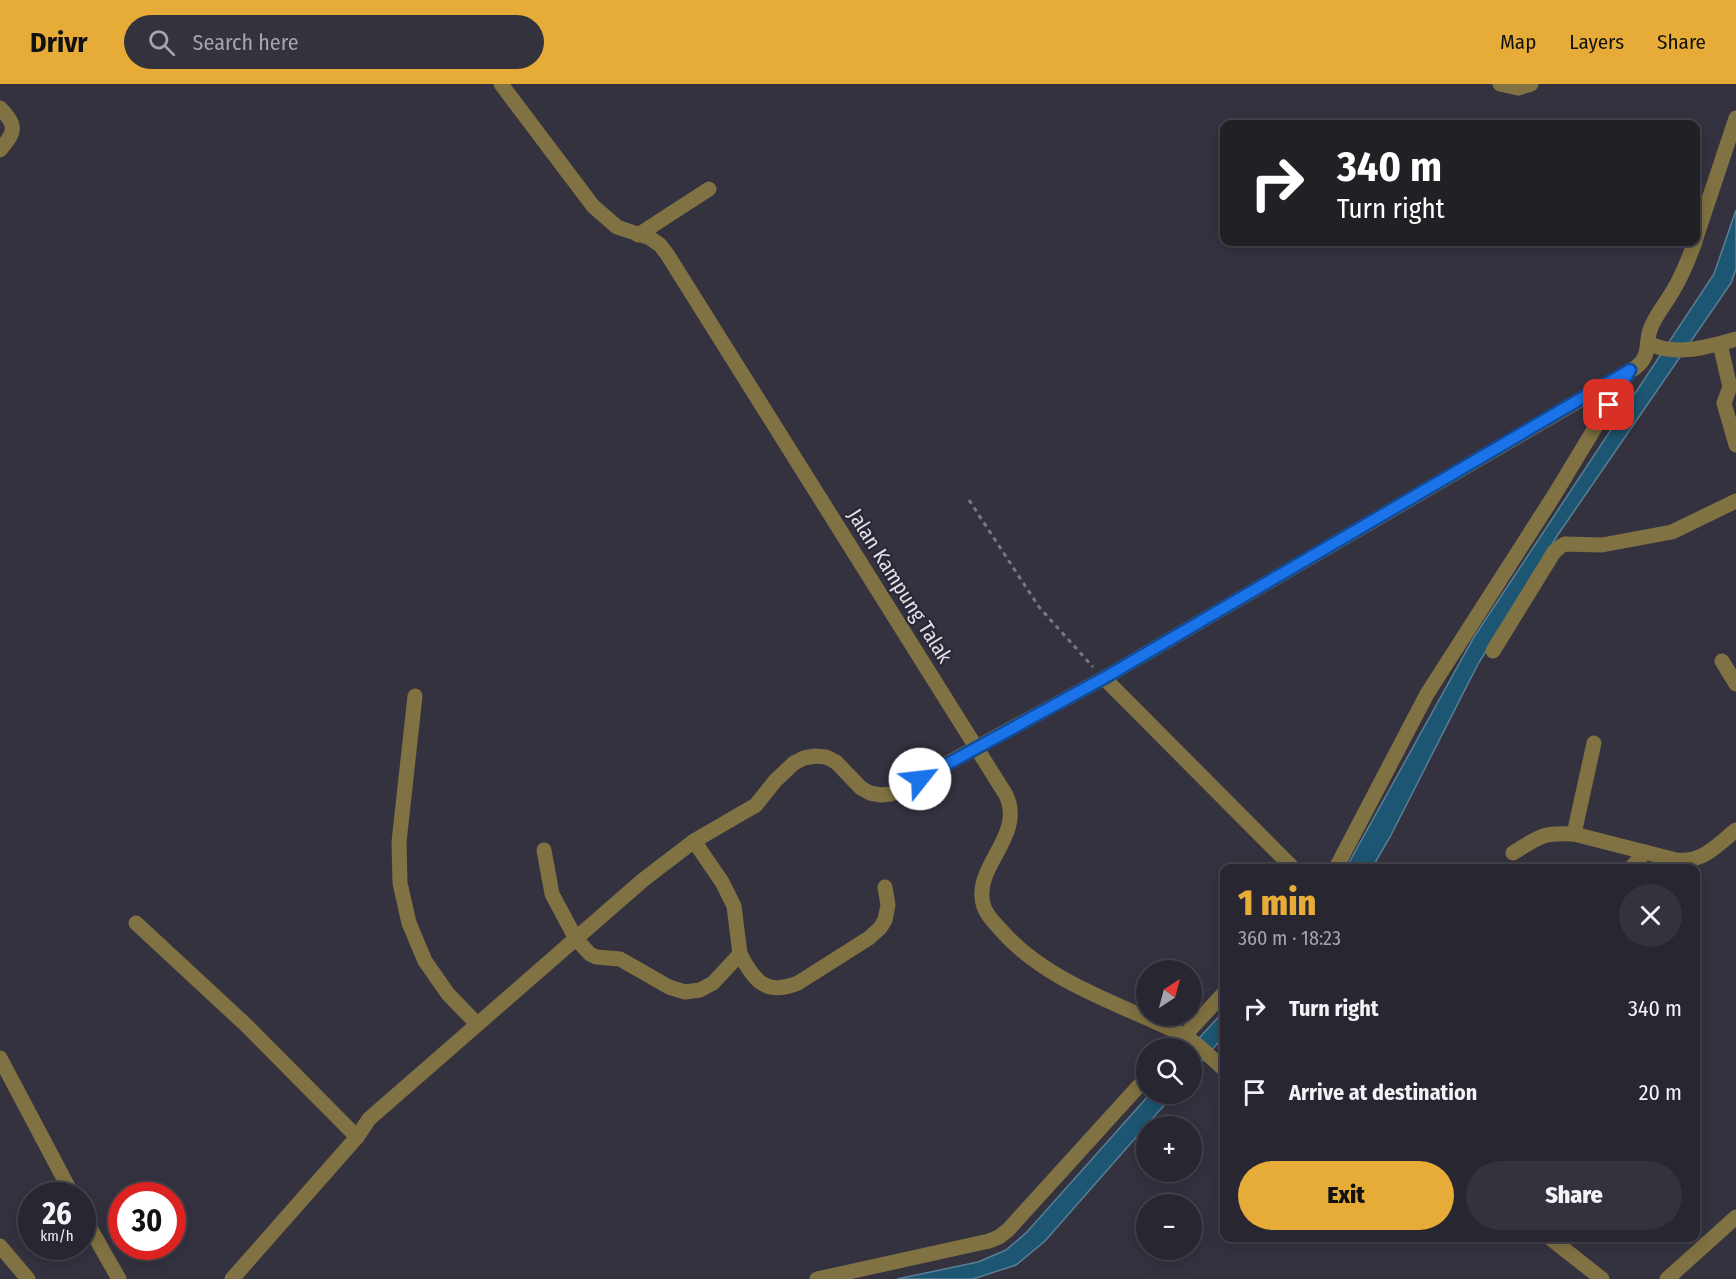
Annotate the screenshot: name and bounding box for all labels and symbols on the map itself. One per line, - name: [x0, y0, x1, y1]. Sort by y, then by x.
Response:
- pin: [1583, 379, 1634, 430]
- street label: Jalan Kampung Talak: [842, 504, 958, 668]
- position arrow: [888, 747, 952, 811]
- north arrow: [1136, 960, 1202, 1026]
- speed limit sign: 30: [108, 1182, 186, 1260]

